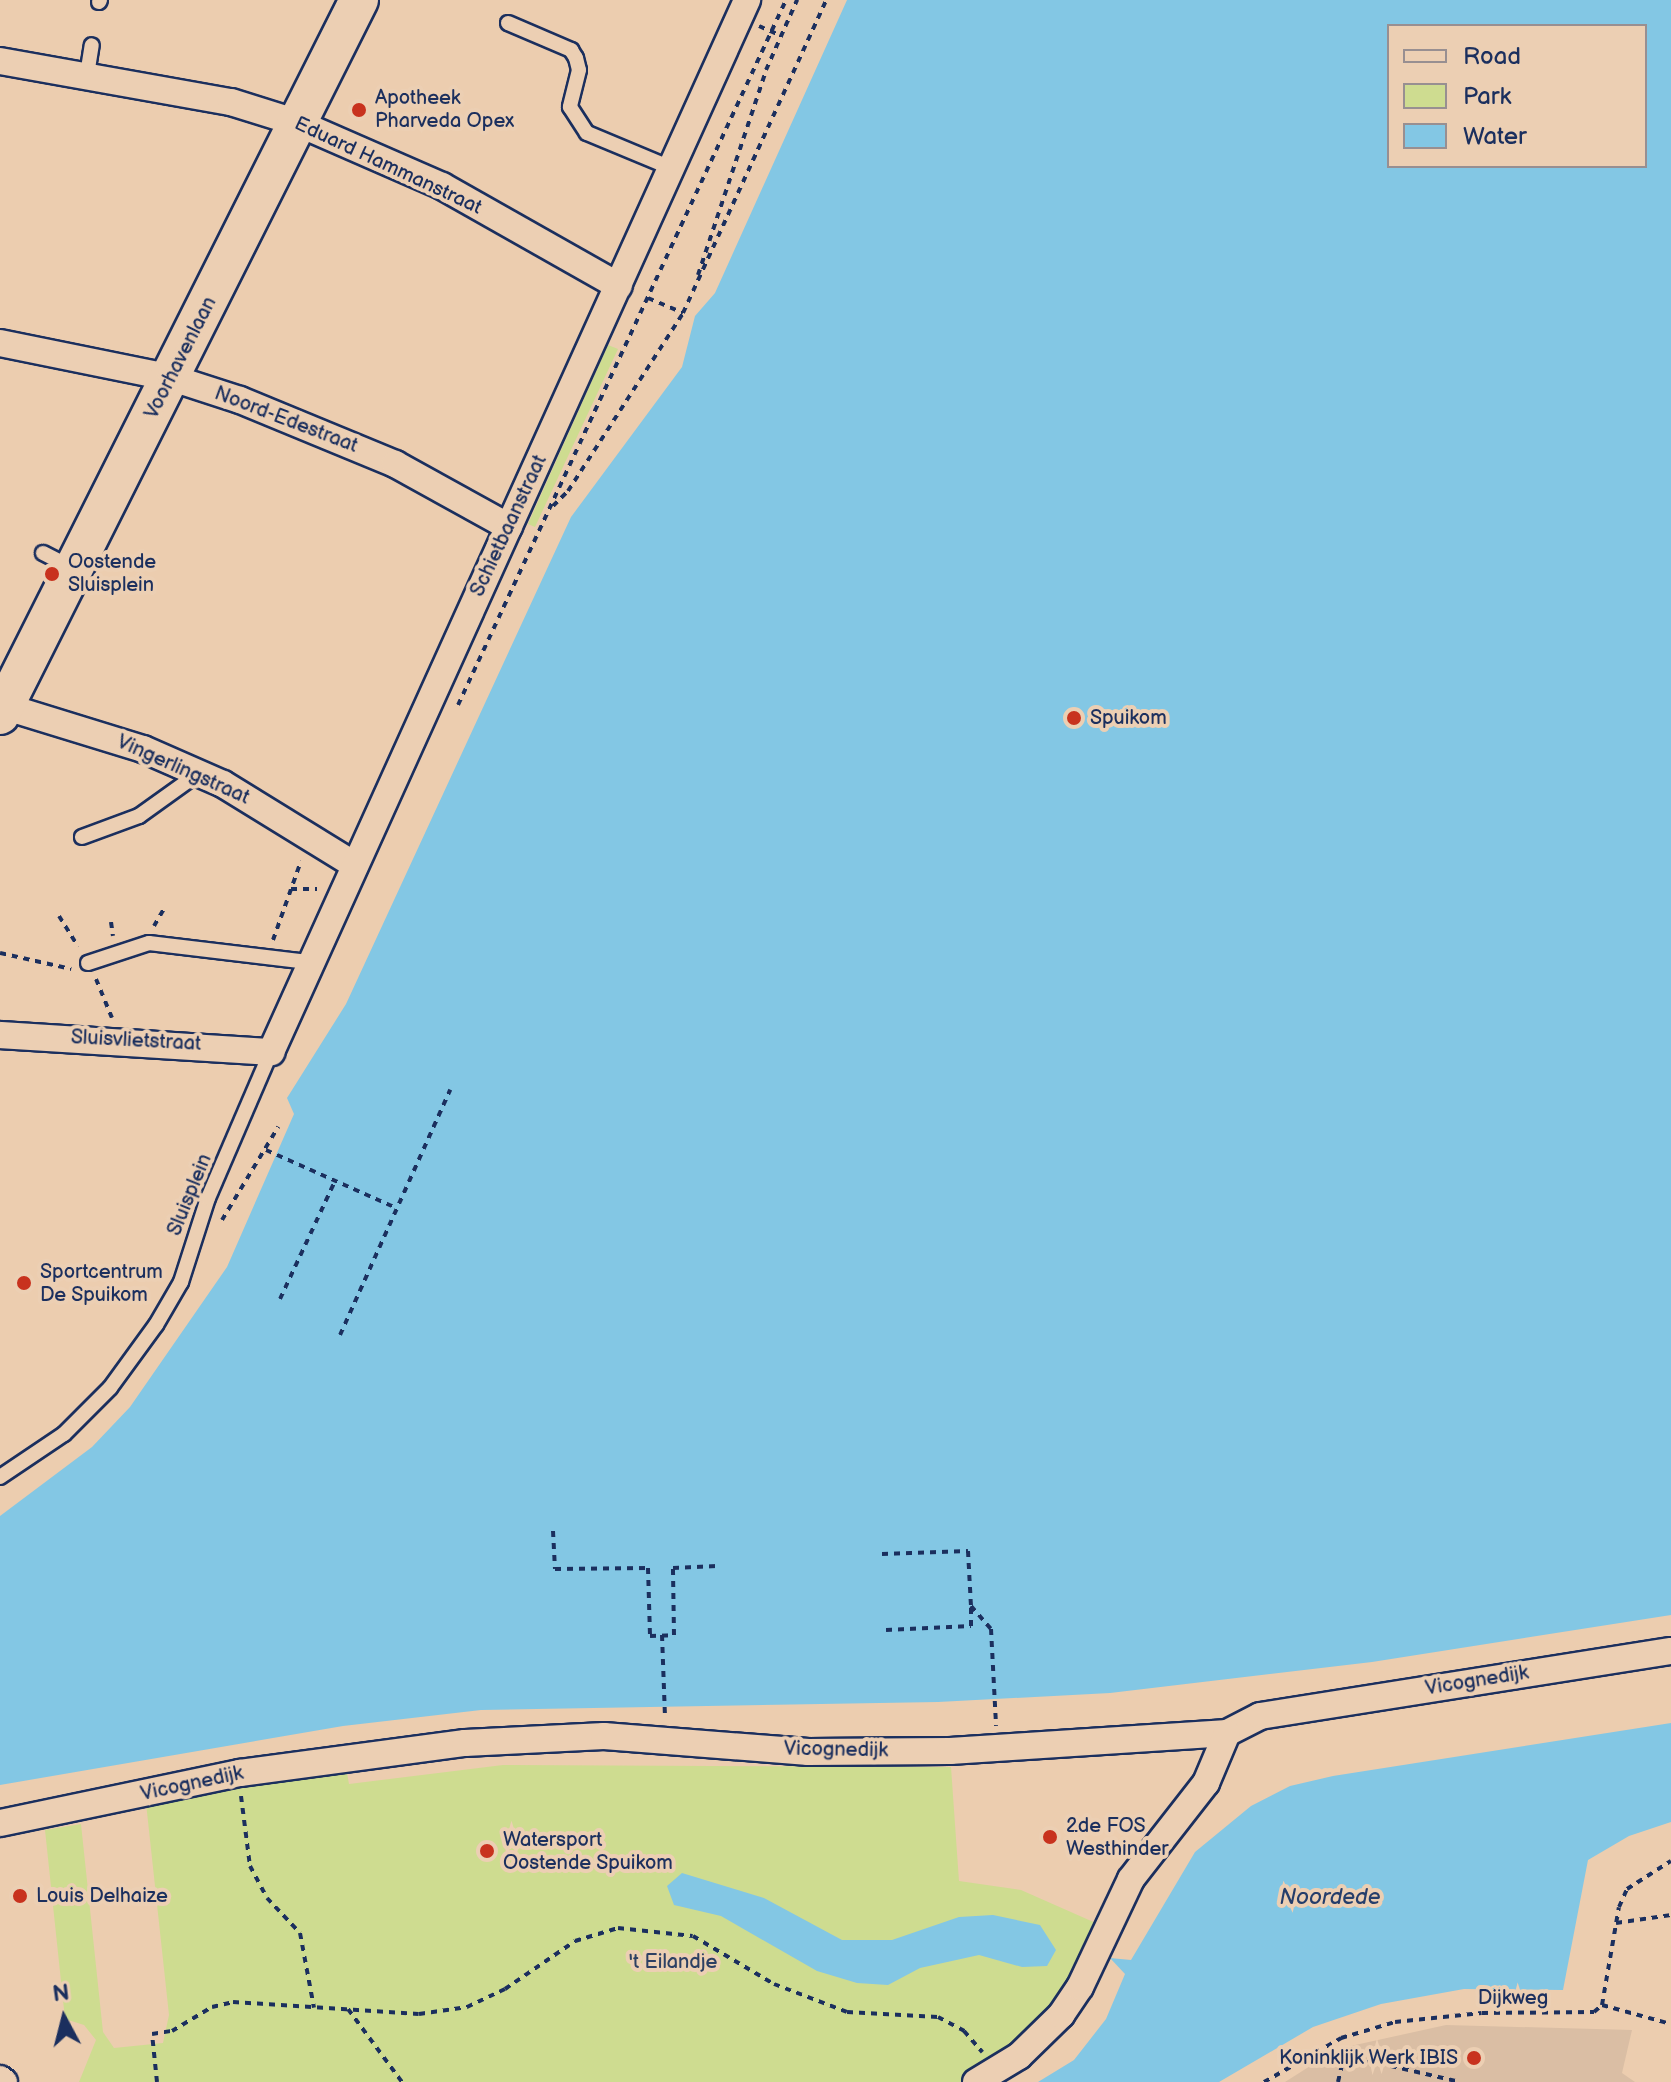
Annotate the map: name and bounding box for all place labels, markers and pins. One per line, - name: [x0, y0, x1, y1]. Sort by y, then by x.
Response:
- place label: Apotheek Pharveda Opex: [375, 86, 514, 133]
- marker: Apotheek Pharveda Opex: [350, 101, 368, 119]
- place label: Oostende Sluisplein: [68, 550, 156, 597]
- marker: Oostende Sluisplein: [43, 565, 61, 583]
- place label: Spuikom: [1090, 706, 1167, 730]
- marker: Spuikom: [1065, 709, 1083, 727]
- place label: Sportcentrum De Spuikom: [40, 1260, 163, 1307]
- marker: Sportcentrum De Spuikom: [15, 1274, 33, 1292]
- place label: 2de FOS Westhinder: [1066, 1814, 1169, 1861]
- place label: Watersport Oostende Spuikom: [503, 1828, 673, 1875]
- marker: 2de FOS Westhinder: [1041, 1828, 1059, 1846]
- marker: Watersport Oostende Spuikom: [478, 1842, 496, 1860]
- place label: Louis Delhaize: [36, 1884, 168, 1908]
- marker: Louis Delhaize: [11, 1887, 29, 1905]
- place label: Koninklijk Werk IBIS: [1278, 2046, 1458, 2070]
- marker: Koninklijk Werk IBIS: [1465, 2049, 1483, 2067]

